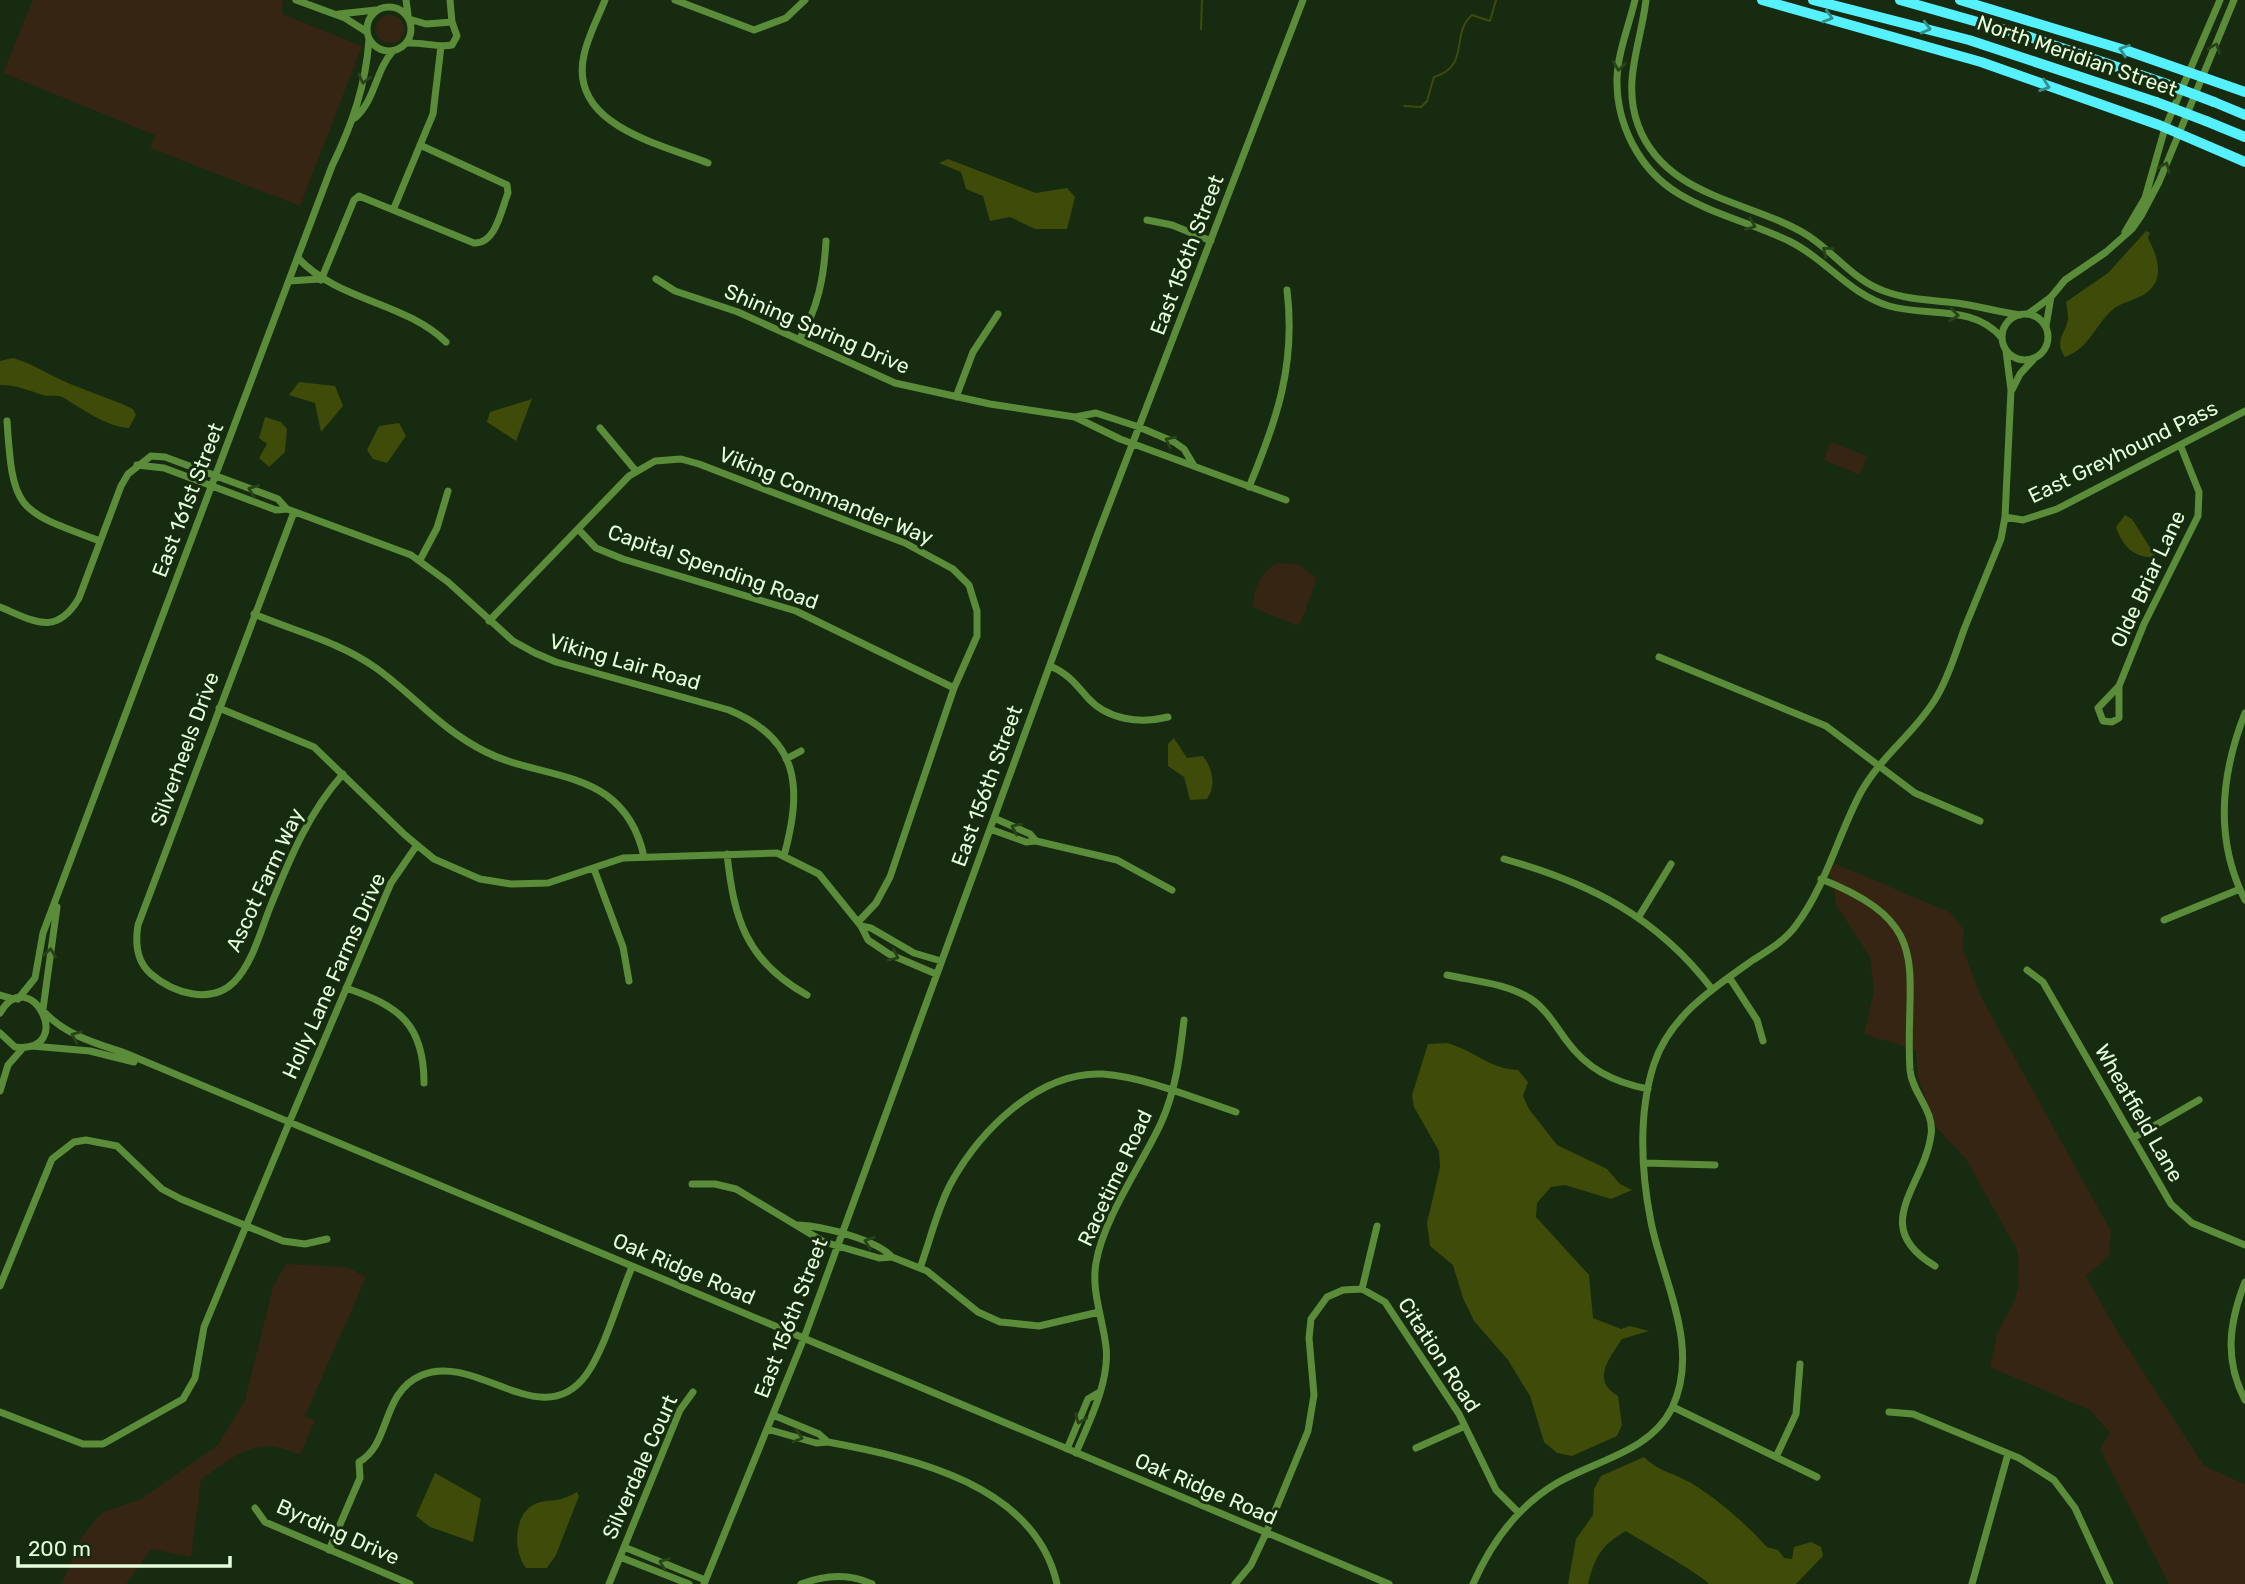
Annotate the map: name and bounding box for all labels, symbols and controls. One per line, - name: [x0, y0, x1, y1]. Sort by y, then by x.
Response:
- one-way arrow: [1822, 9, 1834, 24]
- street label: North Meridian Street: [1974, 10, 2181, 102]
- one-way arrow: [1920, 20, 1932, 35]
- one-way arrow: [2207, 42, 2221, 54]
- one-way arrow: [2119, 43, 2131, 58]
- one-way arrow: [1612, 60, 1627, 72]
- one-way arrow: [358, 73, 372, 85]
- one-way arrow: [2039, 78, 2051, 92]
- one-way arrow: [2157, 162, 2171, 174]
- street label: East 156th Street: [1145, 171, 1229, 338]
- one-way arrow: [1744, 216, 1756, 230]
- one-way arrow: [1822, 247, 1835, 259]
- street label: Shining Spring Drive: [721, 278, 914, 379]
- one-way arrow: [1949, 307, 1960, 322]
- street label: East Greyhound Pass: [2024, 395, 2222, 508]
- street label: East 161st Street: [147, 419, 228, 581]
- one-way arrow: [1165, 435, 1177, 449]
- street label: Viking Commander Way: [716, 441, 937, 550]
- one-way arrow: [248, 484, 260, 498]
- street label: Olde Briar Lane: [2105, 506, 2190, 651]
- street label: Capital Spending Road: [605, 519, 822, 614]
- street label: Viking Lair Road: [547, 628, 704, 695]
- street label: Silverheels Drive: [145, 668, 224, 829]
- street label: East 156th Street: [946, 702, 1027, 870]
- street label: Ascot Farm Way: [220, 804, 309, 956]
- one-way arrow: [1011, 822, 1024, 836]
- street label: Holly Lane Farms Drive: [277, 869, 390, 1083]
- one-way arrow: [42, 947, 57, 959]
- one-way arrow: [887, 947, 899, 961]
- one-way arrow: [71, 1030, 83, 1044]
- street label: Wheatfield Lane: [2090, 1039, 2189, 1186]
- street label: Racetime Road: [1072, 1106, 1157, 1250]
- street label: Oak Ridge Road: [609, 1227, 759, 1310]
- street label: East 156th Street: [749, 1234, 833, 1401]
- one-way arrow: [863, 1237, 875, 1251]
- street label: Citation Road: [1393, 1293, 1486, 1417]
- street label: Silverdale Court: [597, 1391, 682, 1543]
- one-way arrow: [1074, 1412, 1088, 1424]
- one-way arrow: [791, 1429, 803, 1444]
- street label: Oak Ridge Road: [1131, 1447, 1281, 1530]
- street label: Byrding Drive: [273, 1493, 404, 1570]
- scale bar: [18, 1524, 229, 1568]
- text: 200 m: [28, 1536, 91, 1561]
- one-way arrow: [659, 1558, 671, 1572]

